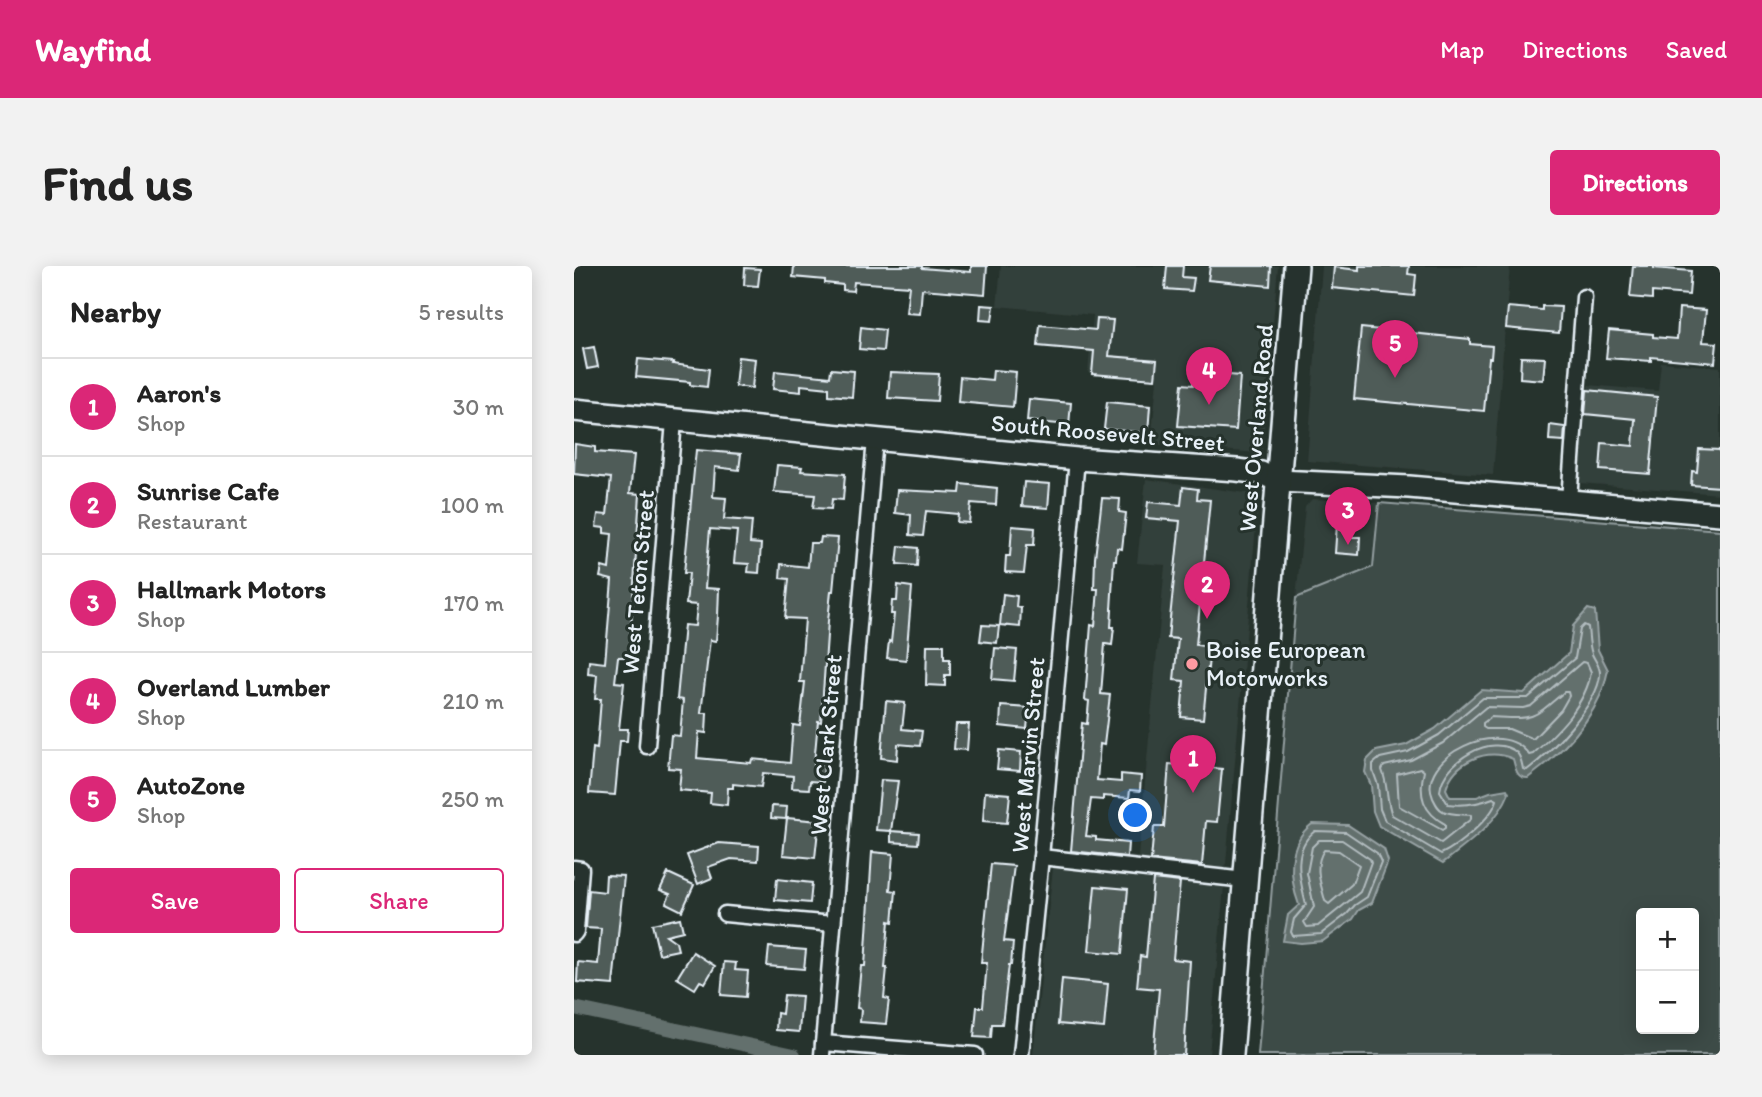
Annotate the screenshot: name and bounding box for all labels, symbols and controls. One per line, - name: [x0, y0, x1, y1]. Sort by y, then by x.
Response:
- text: Wayfind: [35, 30, 151, 69]
- text: Map: [1440, 35, 1484, 64]
- text: Directions: [1522, 35, 1628, 64]
- text: Saved: [1666, 35, 1727, 64]
- button: Directions: [1550, 150, 1720, 215]
- text: Find us: [42, 153, 193, 212]
- text: Nearby: [70, 293, 161, 330]
- text: 5 results: [418, 298, 504, 326]
- pin: 5: [1372, 320, 1418, 378]
- street label: West Overland Road: [1232, 323, 1279, 533]
- pin: 4: [1186, 347, 1232, 405]
- text: Aaron's: [137, 377, 221, 409]
- text: 1: [88, 393, 98, 421]
- text: 30 m: [453, 393, 504, 421]
- street label: South Roosevelt Street: [990, 408, 1226, 457]
- text: Shop: [137, 409, 185, 437]
- text: Sunrise Cafe: [137, 475, 279, 507]
- pin: 3: [1325, 487, 1371, 545]
- street label: West Teton Street: [615, 488, 660, 675]
- text: 2: [87, 491, 99, 519]
- text: 100 m: [440, 491, 504, 519]
- text: Restaurant: [137, 507, 247, 535]
- pin: 2: [1184, 561, 1230, 619]
- text: Hallmark Motors: [137, 573, 326, 605]
- text: 3: [87, 589, 99, 617]
- text: 170 m: [443, 589, 504, 617]
- text: Shop: [137, 605, 185, 633]
- place label: Boise European Motorworks: [1206, 635, 1366, 692]
- street label: West Clark Street: [803, 653, 848, 837]
- street label: West Marvin Street: [1005, 656, 1050, 854]
- marker: Boise European Motorworks: [1184, 656, 1200, 672]
- text: Overland Lumber: [137, 671, 330, 703]
- text: 4: [86, 687, 100, 715]
- text: 210 m: [443, 687, 504, 715]
- text: Shop: [137, 703, 185, 731]
- pin: 1: [1170, 735, 1216, 793]
- text: AutoZone: [137, 769, 245, 801]
- text: 5: [87, 785, 99, 813]
- text: 250 m: [441, 785, 504, 813]
- your location: [1118, 798, 1152, 832]
- text: Shop: [137, 801, 185, 829]
- button: Save: [70, 868, 280, 933]
- button: Share: [294, 868, 504, 933]
- map controls: [1636, 908, 1699, 1034]
- button: +: [1636, 908, 1699, 971]
- button: −: [1636, 971, 1699, 1034]

